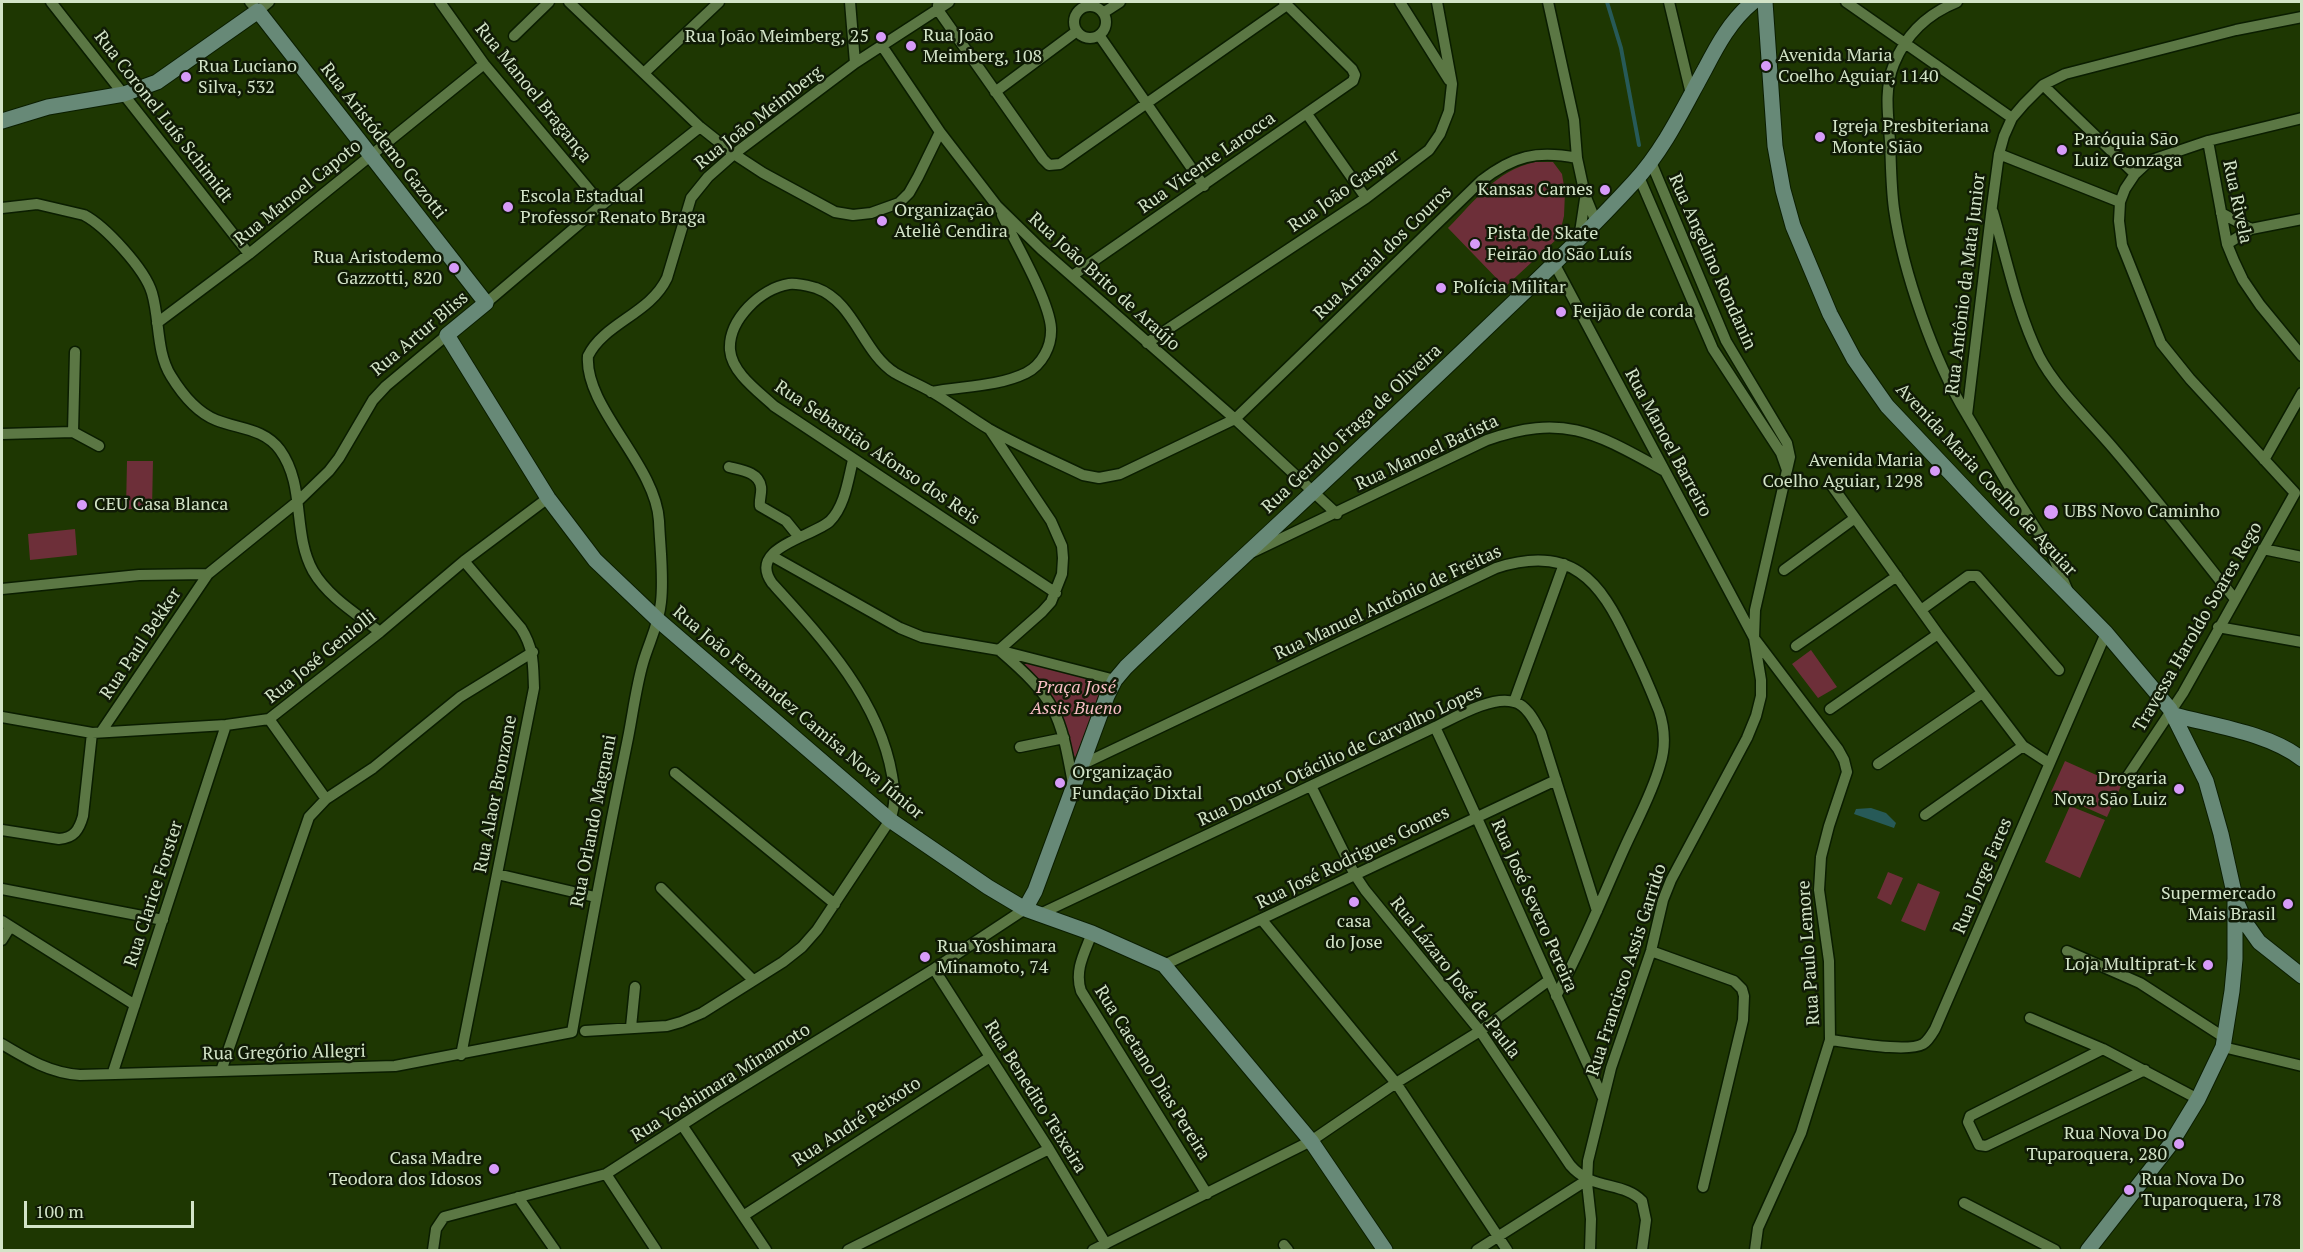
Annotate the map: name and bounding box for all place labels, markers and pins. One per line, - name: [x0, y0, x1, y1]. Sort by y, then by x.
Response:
- place label: Rua João Meimberg, 108: [923, 25, 1042, 68]
- place label: Rua João Meimberg, 25: [685, 26, 869, 48]
- marker: Rua João Meimberg, 25: [874, 30, 888, 44]
- marker: Rua João Meimberg, 108: [904, 39, 918, 53]
- place label: Avenida Maria Coelho Aguiar, 1140: [1778, 45, 1938, 88]
- place label: Rua Luciano Silva, 532: [198, 56, 297, 98]
- marker: Avenida Maria Coelho Aguiar, 1140: [1759, 59, 1773, 73]
- marker: Rua Luciano Silva, 532: [179, 70, 193, 84]
- place label: Igreja Presbiteriana Monte Sião: [1832, 116, 1989, 158]
- place label: Paróquia São Luiz Gonzaga: [2074, 129, 2182, 172]
- marker: Igreja Presbiteriana Monte Sião: [1813, 130, 1827, 144]
- marker: Paróquia São Luiz Gonzaga: [2055, 143, 2069, 157]
- place label: Kansas Carnes: [1477, 179, 1593, 201]
- marker: Kansas Carnes: [1598, 183, 1612, 197]
- place label: Escola Estadual Professor Renato Braga: [520, 186, 706, 228]
- marker: Escola Estadual Professor Renato Braga: [501, 200, 515, 214]
- place label: Organização Ateliê Cendira: [894, 200, 1008, 242]
- marker: Organização Ateliê Cendira: [875, 214, 889, 228]
- place label: Pista de Skate Feirão do São Luís: [1487, 223, 1632, 266]
- marker: Pista de Skate Feirão do São Luís: [1468, 237, 1482, 251]
- place label: Rua Aristodemo Gazzotti, 820: [313, 247, 442, 290]
- marker: Rua Aristodemo Gazzotti, 820: [447, 261, 461, 275]
- place label: Polícia Militar: [1453, 277, 1566, 299]
- marker: Polícia Militar: [1434, 281, 1448, 295]
- place label: Feijão de corda: [1573, 301, 1693, 323]
- marker: Feijão de corda: [1554, 305, 1568, 319]
- place label: Avenida Maria Coelho Aguiar, 1298: [1763, 450, 1923, 492]
- marker: Avenida Maria Coelho Aguiar, 1298: [1928, 464, 1942, 478]
- place label: CEU Casa Blanca: [94, 494, 228, 516]
- marker: CEU Casa Blanca: [75, 498, 89, 512]
- place label: UBS Novo Caminho: [2064, 501, 2220, 523]
- marker: UBS Novo Caminho: [2042, 503, 2060, 521]
- place label: Organização Fundação Dixtal: [1072, 762, 1202, 804]
- place label: Drogaria Nova São Luiz: [2054, 768, 2167, 810]
- marker: Organização Fundação Dixtal: [1053, 776, 1067, 790]
- marker: Drogaria Nova São Luiz: [2172, 782, 2186, 796]
- place label: Supermercado Mais Brasil: [2161, 883, 2276, 926]
- marker: casa do Jose: [1347, 895, 1361, 909]
- marker: Supermercado Mais Brasil: [2281, 897, 2295, 911]
- place label: casa do Jose: [1325, 911, 1383, 954]
- place label: Rua Yoshimara Minamoto, 74: [937, 936, 1057, 978]
- marker: Rua Yoshimara Minamoto, 74: [918, 950, 932, 964]
- place label: Loja Multiprat-k: [2065, 954, 2196, 976]
- marker: Loja Multiprat-k: [2201, 958, 2215, 972]
- place label: Rua Nova Do Tuparoquera, 280: [2026, 1123, 2167, 1166]
- marker: Rua Nova Do Tuparoquera, 280: [2172, 1137, 2186, 1151]
- place label: Casa Madre Teodora dos Idosos: [329, 1148, 482, 1190]
- marker: Casa Madre Teodora dos Idosos: [487, 1162, 501, 1176]
- place label: Rua Nova Do Tuparoquera, 178: [2141, 1169, 2282, 1212]
- marker: Rua Nova Do Tuparoquera, 178: [2122, 1183, 2136, 1197]

